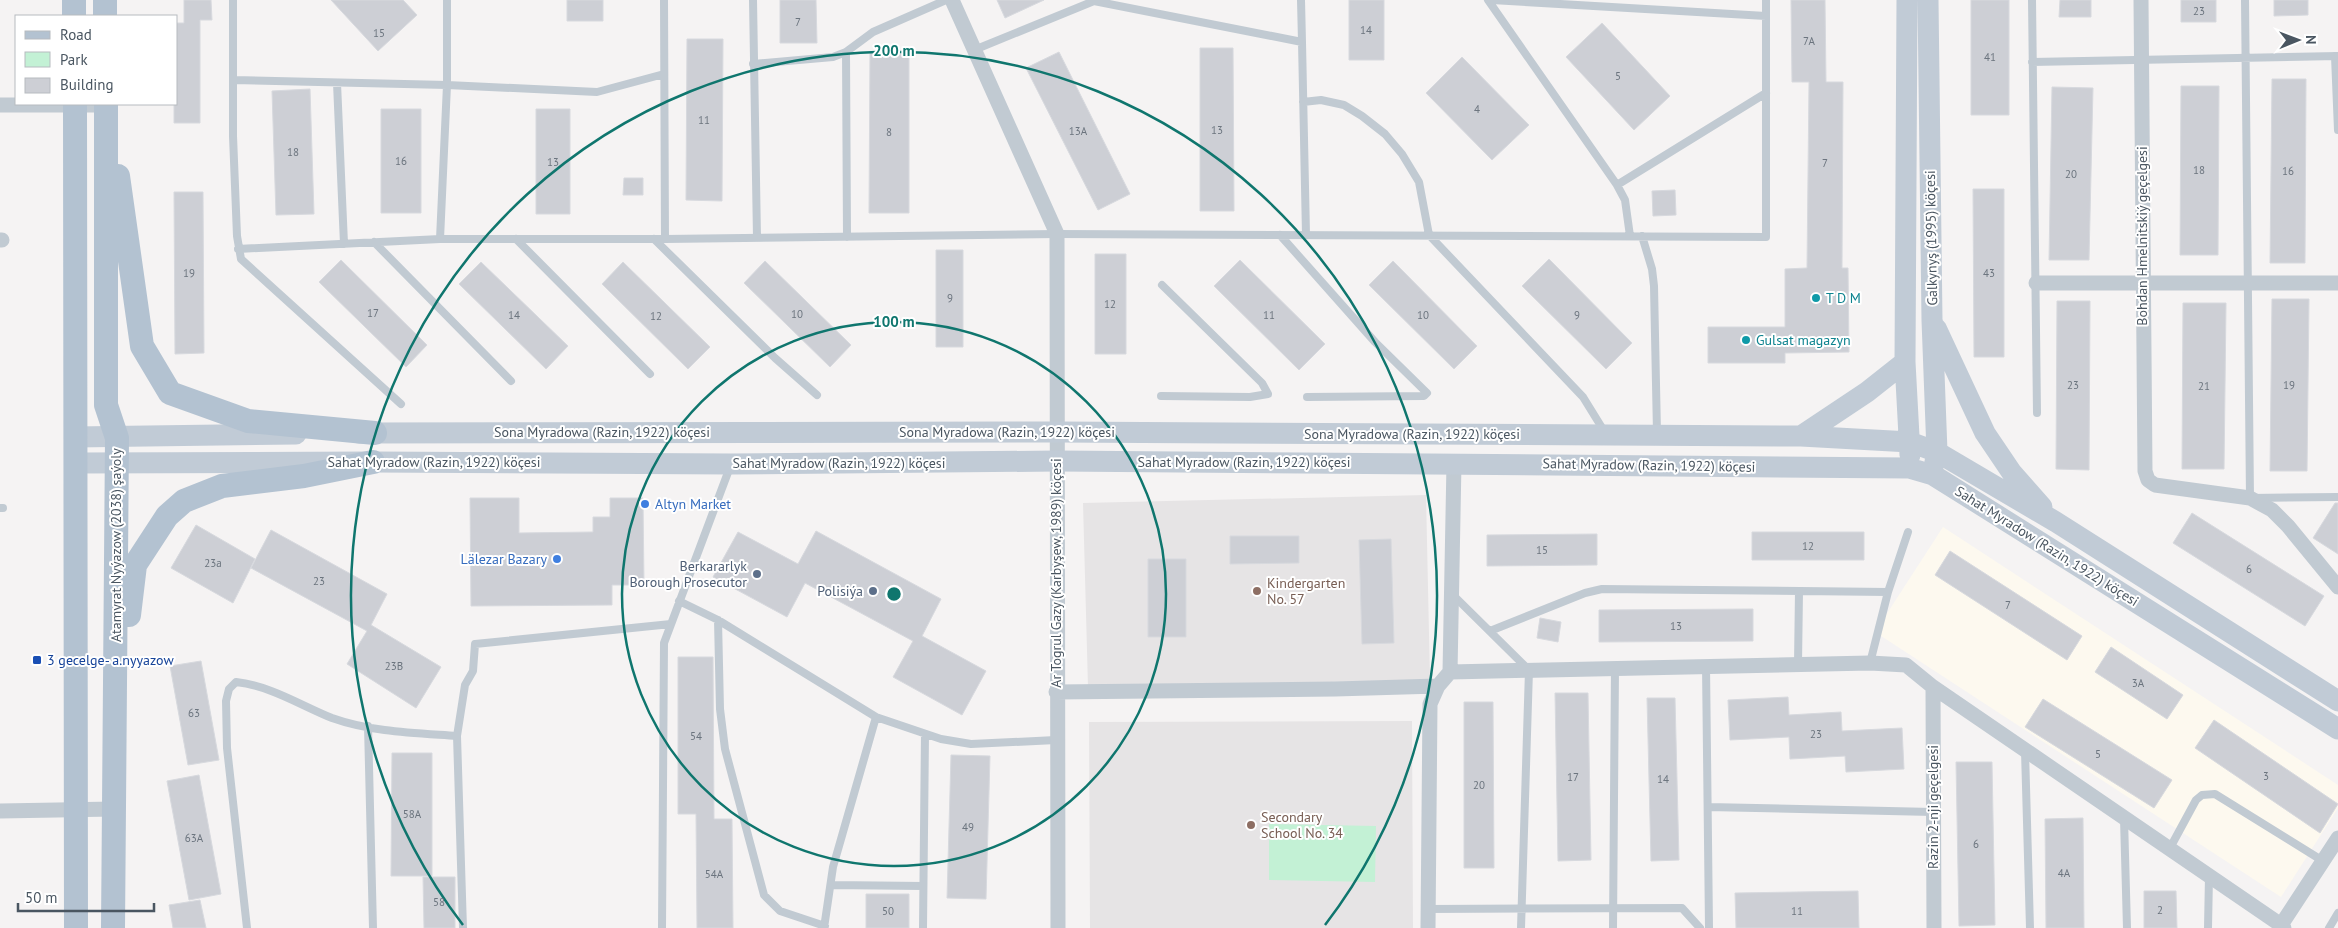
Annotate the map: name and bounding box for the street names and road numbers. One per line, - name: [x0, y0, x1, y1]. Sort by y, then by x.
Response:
- street label: Bohdan Hmelnitskiý geçelgesi: [2133, 146, 2151, 326]
- street label: Galkynyş (1995) köçesi: [1921, 170, 1941, 306]
- street label: Sona Myradowa (Razin, 1922) köçesi: [494, 423, 710, 441]
- street label: Sona Myradowa (Razin, 1922) köçesi: [899, 423, 1115, 441]
- street label: Sona Myradowa (Razin, 1922) köçesi: [1304, 425, 1520, 443]
- street label: Atamyrat Nyýazow (2038) şaýoly: [107, 448, 125, 642]
- street label: Sahat Myradow (Razin, 1922) köçesi: [328, 453, 540, 471]
- street label: Sahat Myradow (Razin, 1922) köçesi: [1138, 453, 1350, 471]
- street label: Sahat Myradow (Razin, 1922) köçesi: [733, 454, 945, 472]
- street label: Sahat Myradow (Razin, 1922) köçesi: [1542, 454, 1756, 476]
- street label: Ar Togrul Gazy (Karbyşew, 1989) köçesi: [1047, 458, 1065, 688]
- street label: Sahat Myradow (Razin, 1922) köçesi: [1952, 482, 2142, 610]
- street label: Razin 2-nji geçelgesi: [1924, 745, 1942, 869]

